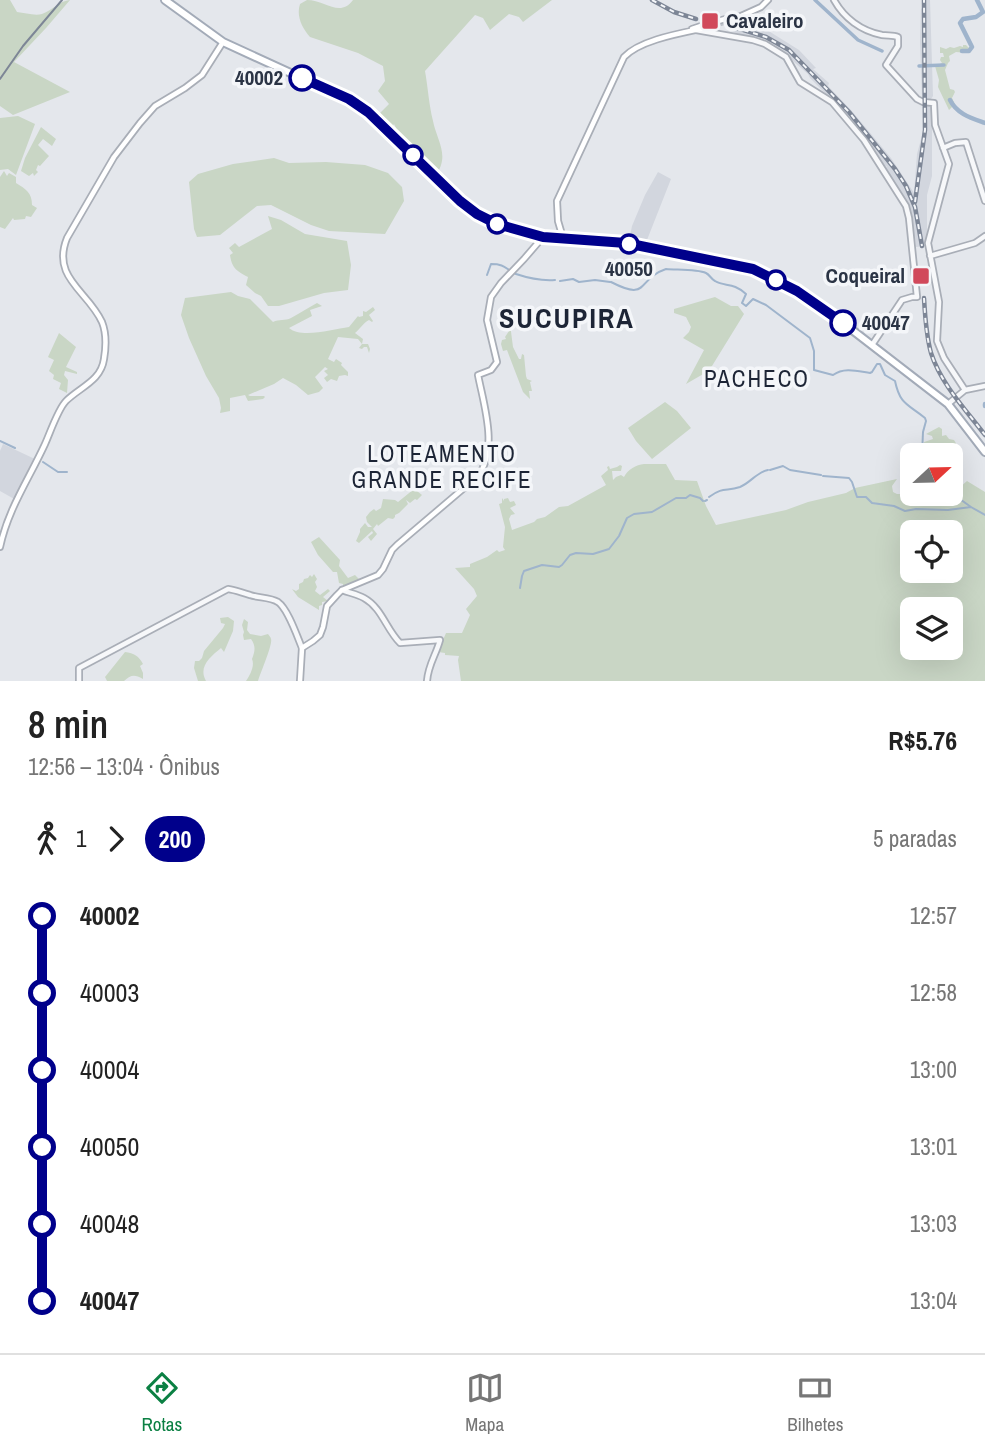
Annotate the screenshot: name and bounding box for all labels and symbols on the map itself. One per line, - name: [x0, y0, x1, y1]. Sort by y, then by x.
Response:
- place label: Cavaleiro: [726, 6, 804, 35]
- marker: Cavaleiro: [700, 11, 720, 31]
- place label: 40002: [235, 63, 283, 92]
- marker: 40002: [289, 65, 315, 91]
- unlabelled marker: [403, 145, 423, 165]
- unlabelled marker: [487, 214, 507, 234]
- marker: 40050: [619, 234, 639, 254]
- place label: 40050: [605, 254, 653, 283]
- place label: Coqueiral: [826, 261, 905, 290]
- marker: Coqueiral: [911, 266, 931, 286]
- unlabelled marker: [766, 270, 786, 290]
- district label: SUCUPIRA: [499, 299, 635, 337]
- place label: 40047: [862, 308, 910, 337]
- marker: 40047: [830, 310, 856, 336]
- district label: PACHECO: [704, 363, 810, 394]
- district label: LOTEAMENTO GRANDE RECIFE: [351, 438, 533, 495]
- north arrow: [900, 443, 962, 506]

